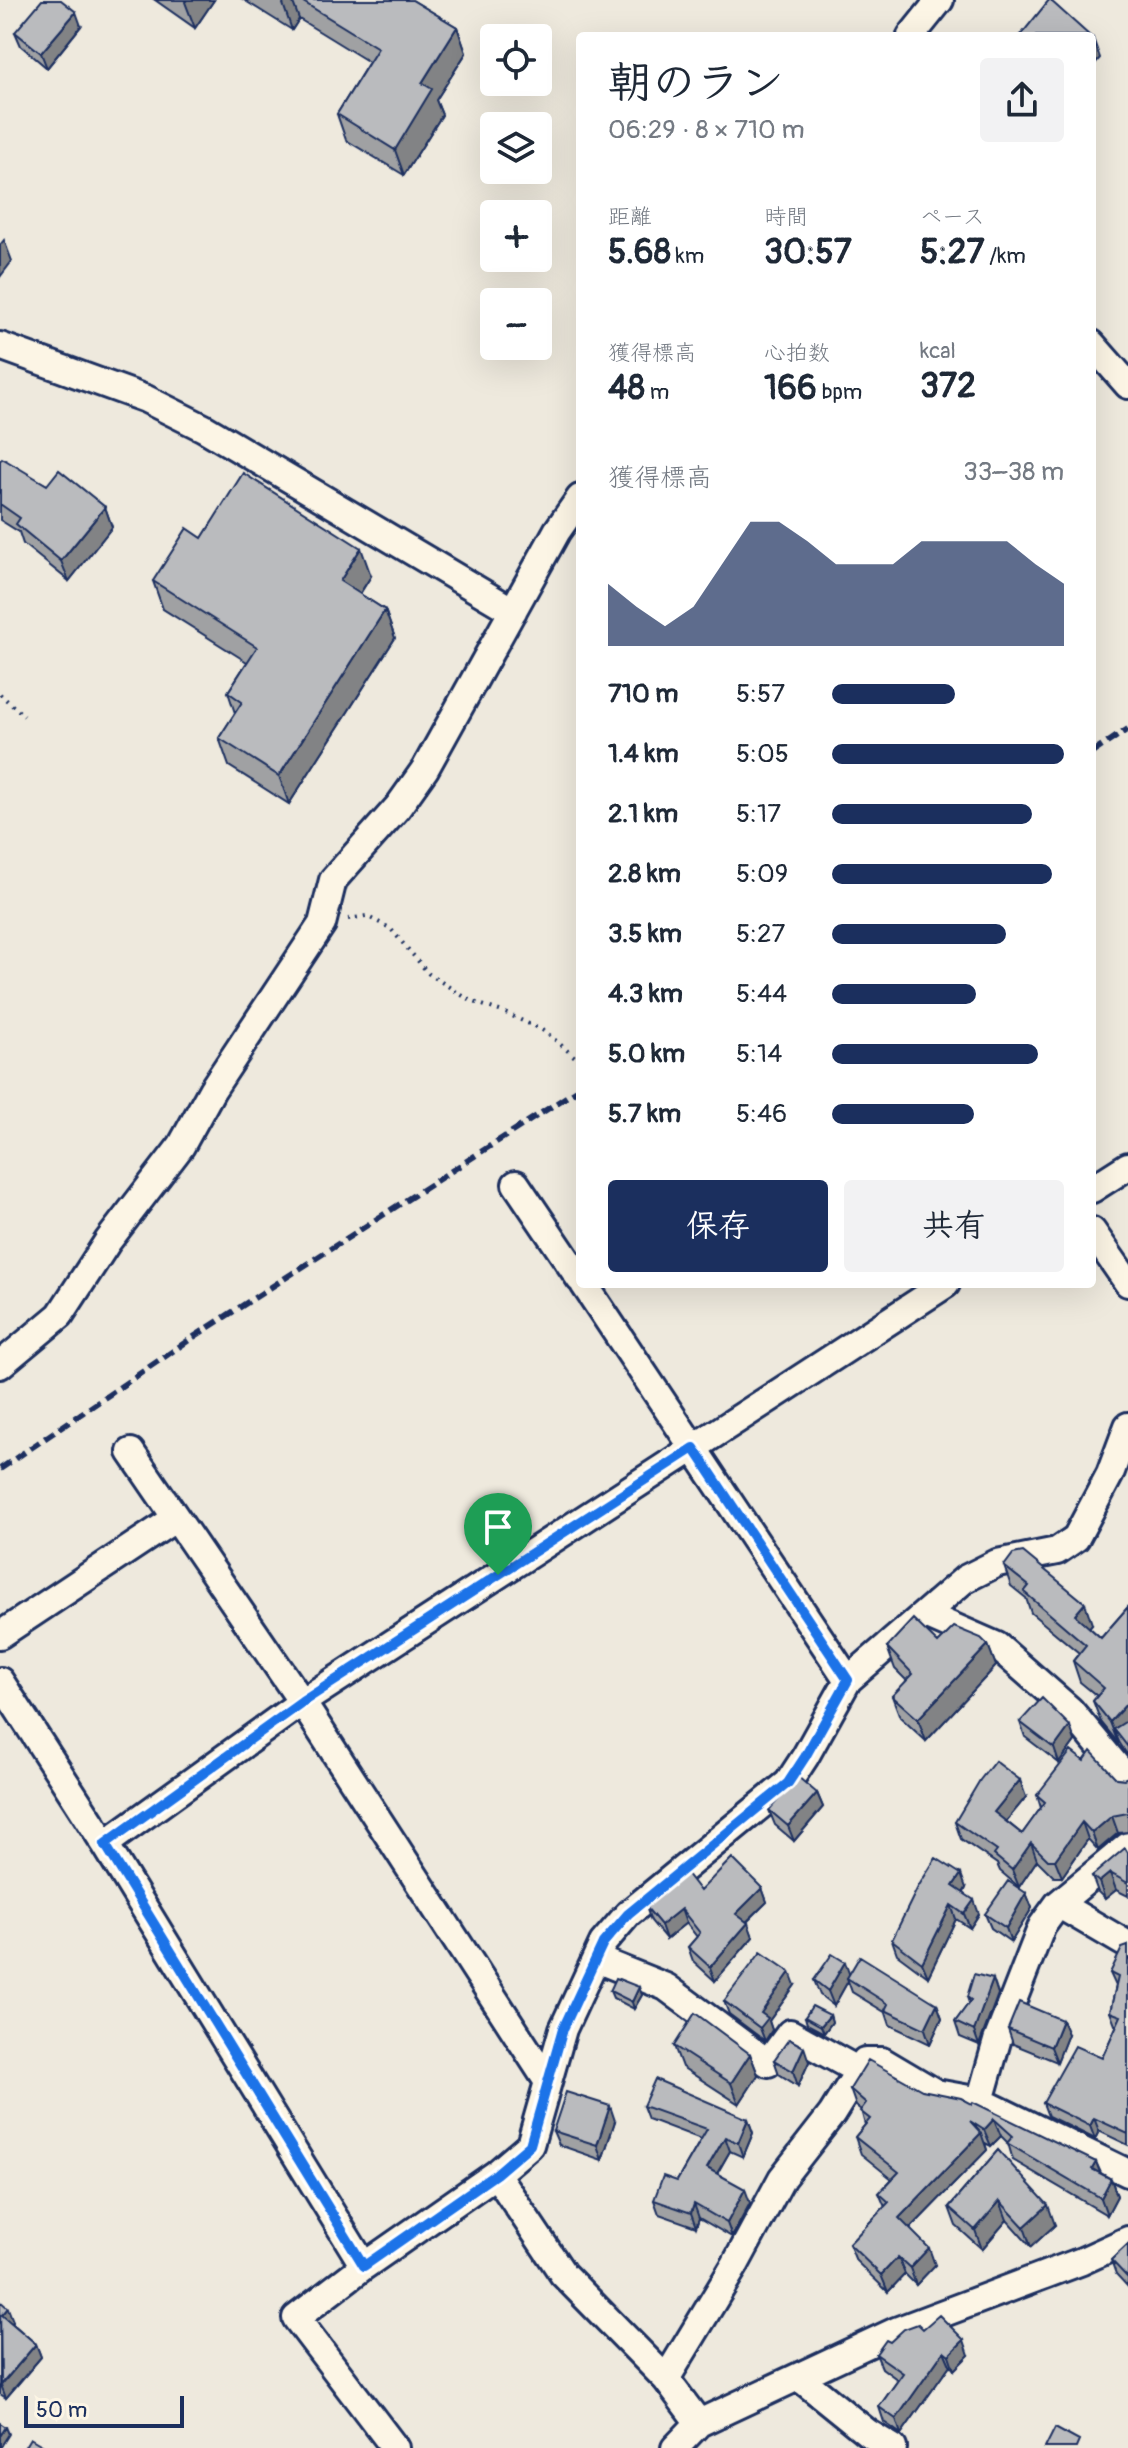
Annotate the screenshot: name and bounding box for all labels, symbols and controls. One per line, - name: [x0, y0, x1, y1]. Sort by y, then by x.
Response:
- map controls: [480, 24, 552, 360]
- button: locate: [480, 24, 552, 96]
- text: 朝のラン: [608, 56, 784, 111]
- button: share: [980, 58, 1064, 142]
- button: layers: [480, 112, 552, 184]
- text: 06:29 · 8 × 710 m: [608, 114, 805, 146]
- button: +: [480, 200, 552, 272]
- text: 距離: [608, 203, 652, 231]
- text: 時間: [764, 203, 808, 231]
- text: ペース: [920, 203, 985, 231]
- text: 5.68: [608, 231, 671, 274]
- text: 30:57: [764, 231, 852, 274]
- text: 5:27: [920, 231, 985, 274]
- text: km: [671, 242, 704, 270]
- text: /km: [985, 242, 1026, 270]
- button: −: [480, 288, 552, 360]
- text: kcal: [920, 337, 956, 365]
- text: 獲得標高: [608, 339, 696, 367]
- text: 心拍数: [764, 339, 830, 367]
- text: 372: [920, 365, 976, 408]
- text: 48: [608, 367, 645, 410]
- text: 166: [764, 367, 817, 410]
- text: m: [645, 378, 669, 406]
- text: bpm: [817, 378, 862, 406]
- text: 33–38 m: [963, 456, 1064, 488]
- text: 獲得標高: [608, 462, 712, 494]
- text: 710 m: [608, 678, 678, 710]
- text: 5:57: [736, 678, 785, 710]
- text: 1.4 km: [608, 738, 679, 770]
- text: 5:05: [736, 738, 789, 770]
- text: 2.1 km: [608, 798, 678, 830]
- text: 5:17: [736, 798, 781, 830]
- text: 2.8 km: [608, 858, 681, 890]
- text: 5:09: [736, 858, 788, 890]
- text: 3.5 km: [608, 918, 682, 950]
- text: 5:27: [736, 918, 785, 950]
- text: 4.3 km: [608, 978, 683, 1010]
- text: 5:44: [736, 978, 787, 1010]
- text: 5.0 km: [608, 1038, 685, 1070]
- text: 5:14: [736, 1038, 782, 1070]
- text: 5.7 km: [608, 1098, 681, 1130]
- text: 5:46: [736, 1098, 787, 1130]
- button: 保存: [608, 1180, 828, 1272]
- button: 共有: [844, 1180, 1064, 1272]
- pin: [464, 1493, 532, 1575]
- icon: arrive: [476, 1505, 520, 1549]
- scale bar: [24, 2392, 184, 2428]
- text: 50 m: [36, 2396, 87, 2424]

